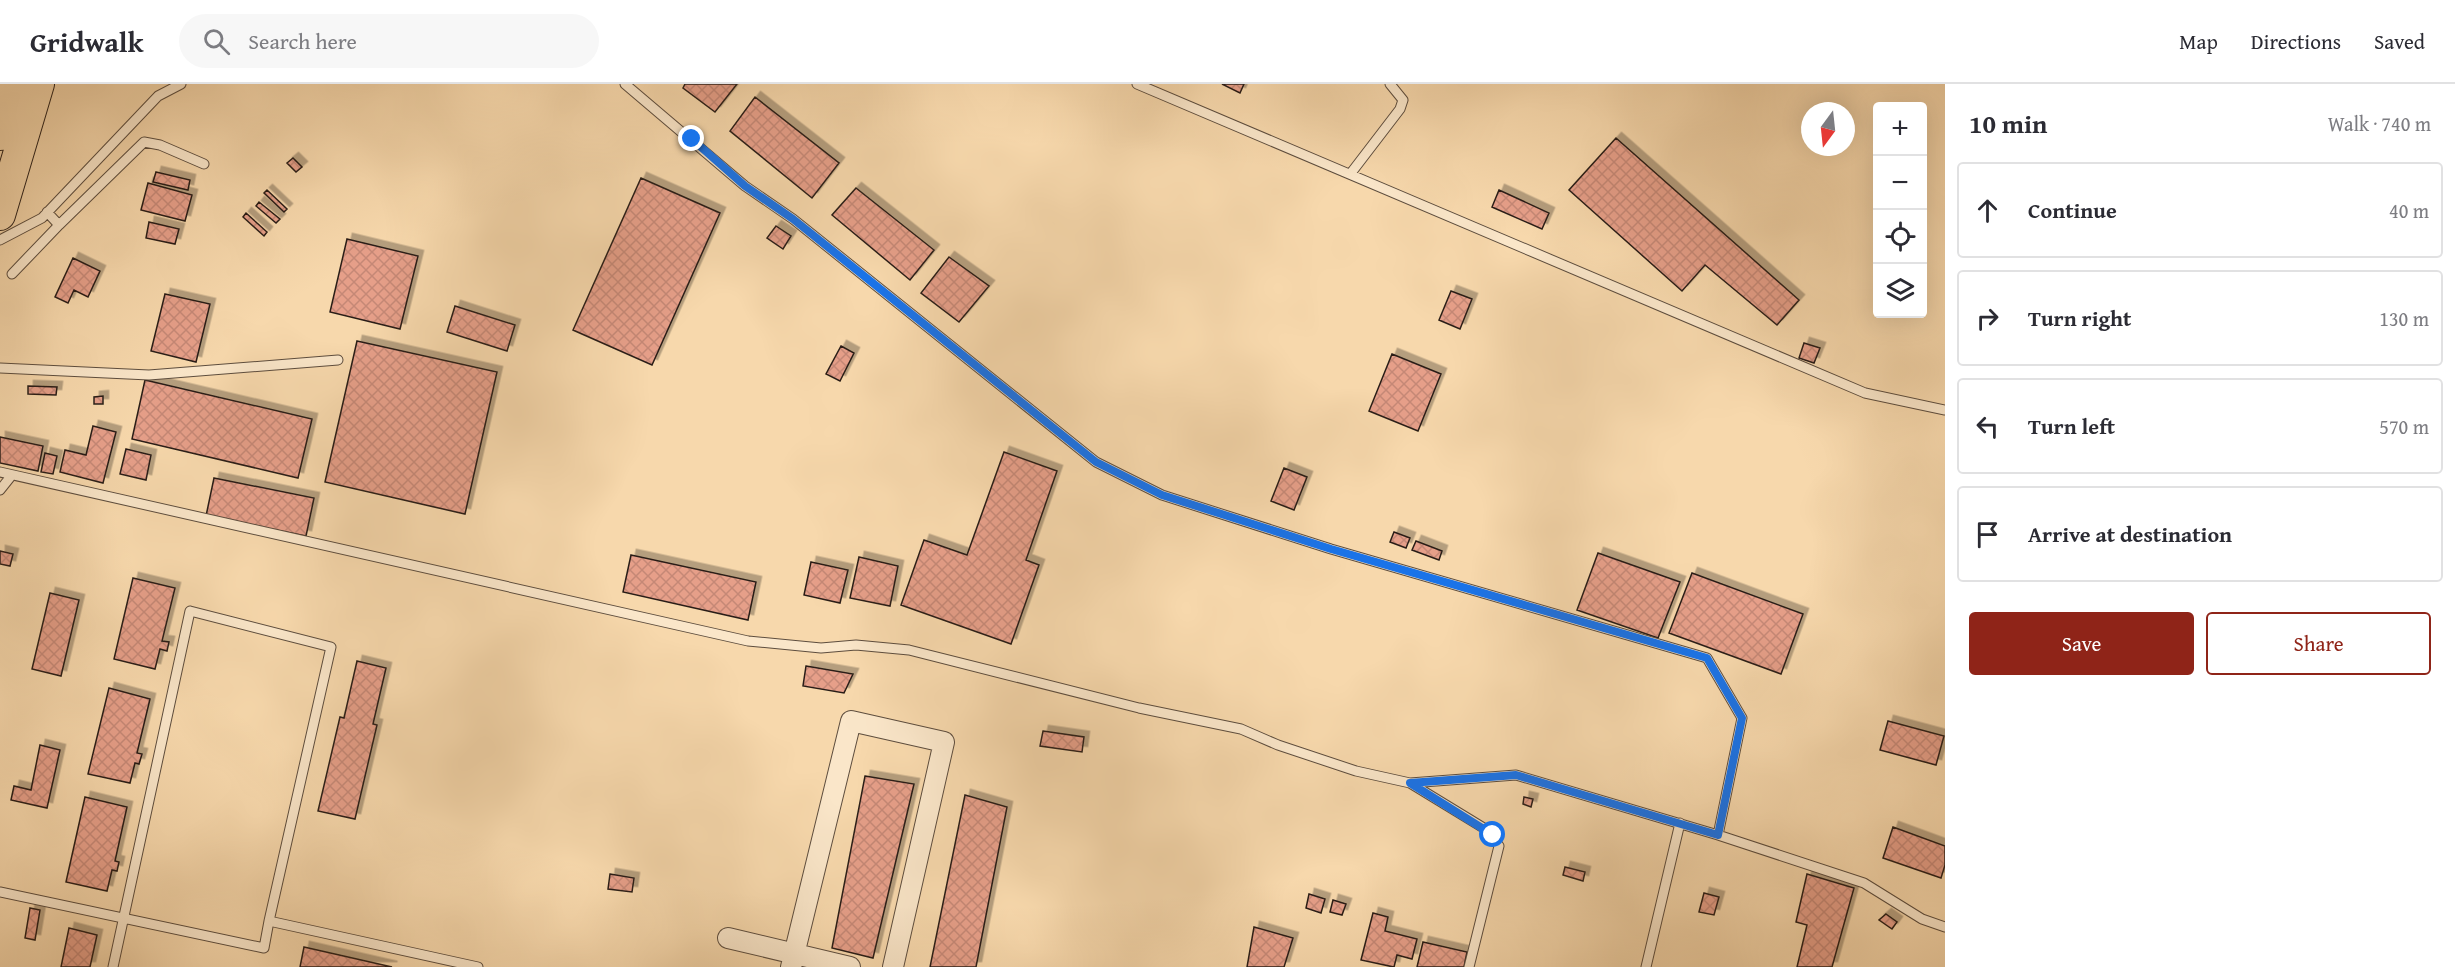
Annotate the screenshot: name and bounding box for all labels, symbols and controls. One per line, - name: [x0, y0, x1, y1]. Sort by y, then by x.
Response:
- search box: [179, 14, 599, 68]
- text: Gridwalk: [30, 21, 143, 62]
- icon: search: [200, 25, 233, 58]
- text: Search here: [248, 25, 357, 57]
- text: Map: [2179, 26, 2218, 57]
- text: Directions: [2251, 26, 2341, 57]
- text: Saved: [2374, 26, 2425, 57]
- north arrow: [1801, 102, 1855, 156]
- map controls: [1873, 102, 1927, 318]
- button: +: [1873, 102, 1927, 156]
- text: 10 min: [1969, 104, 2047, 143]
- text: Walk · 740 m: [2328, 109, 2431, 138]
- route end: [678, 125, 704, 151]
- button: −: [1873, 156, 1927, 210]
- icon: ahead: [1971, 194, 2004, 227]
- text: Continue: [2028, 194, 2117, 226]
- text: 40 m: [2389, 196, 2429, 225]
- button: locate: [1873, 210, 1927, 264]
- button: layers: [1873, 264, 1927, 318]
- icon: right: [1971, 302, 2004, 335]
- text: Turn right: [2028, 302, 2131, 334]
- text: 130 m: [2379, 304, 2429, 333]
- icon: left: [1971, 410, 2004, 443]
- text: Turn left: [2028, 410, 2115, 442]
- text: 570 m: [2379, 412, 2429, 441]
- icon: arrive: [1971, 518, 2004, 551]
- text: Arrive at destination: [2028, 518, 2232, 550]
- button: Save: [1969, 612, 2194, 675]
- button: Share: [2206, 612, 2431, 675]
- route start: [1479, 821, 1505, 847]

